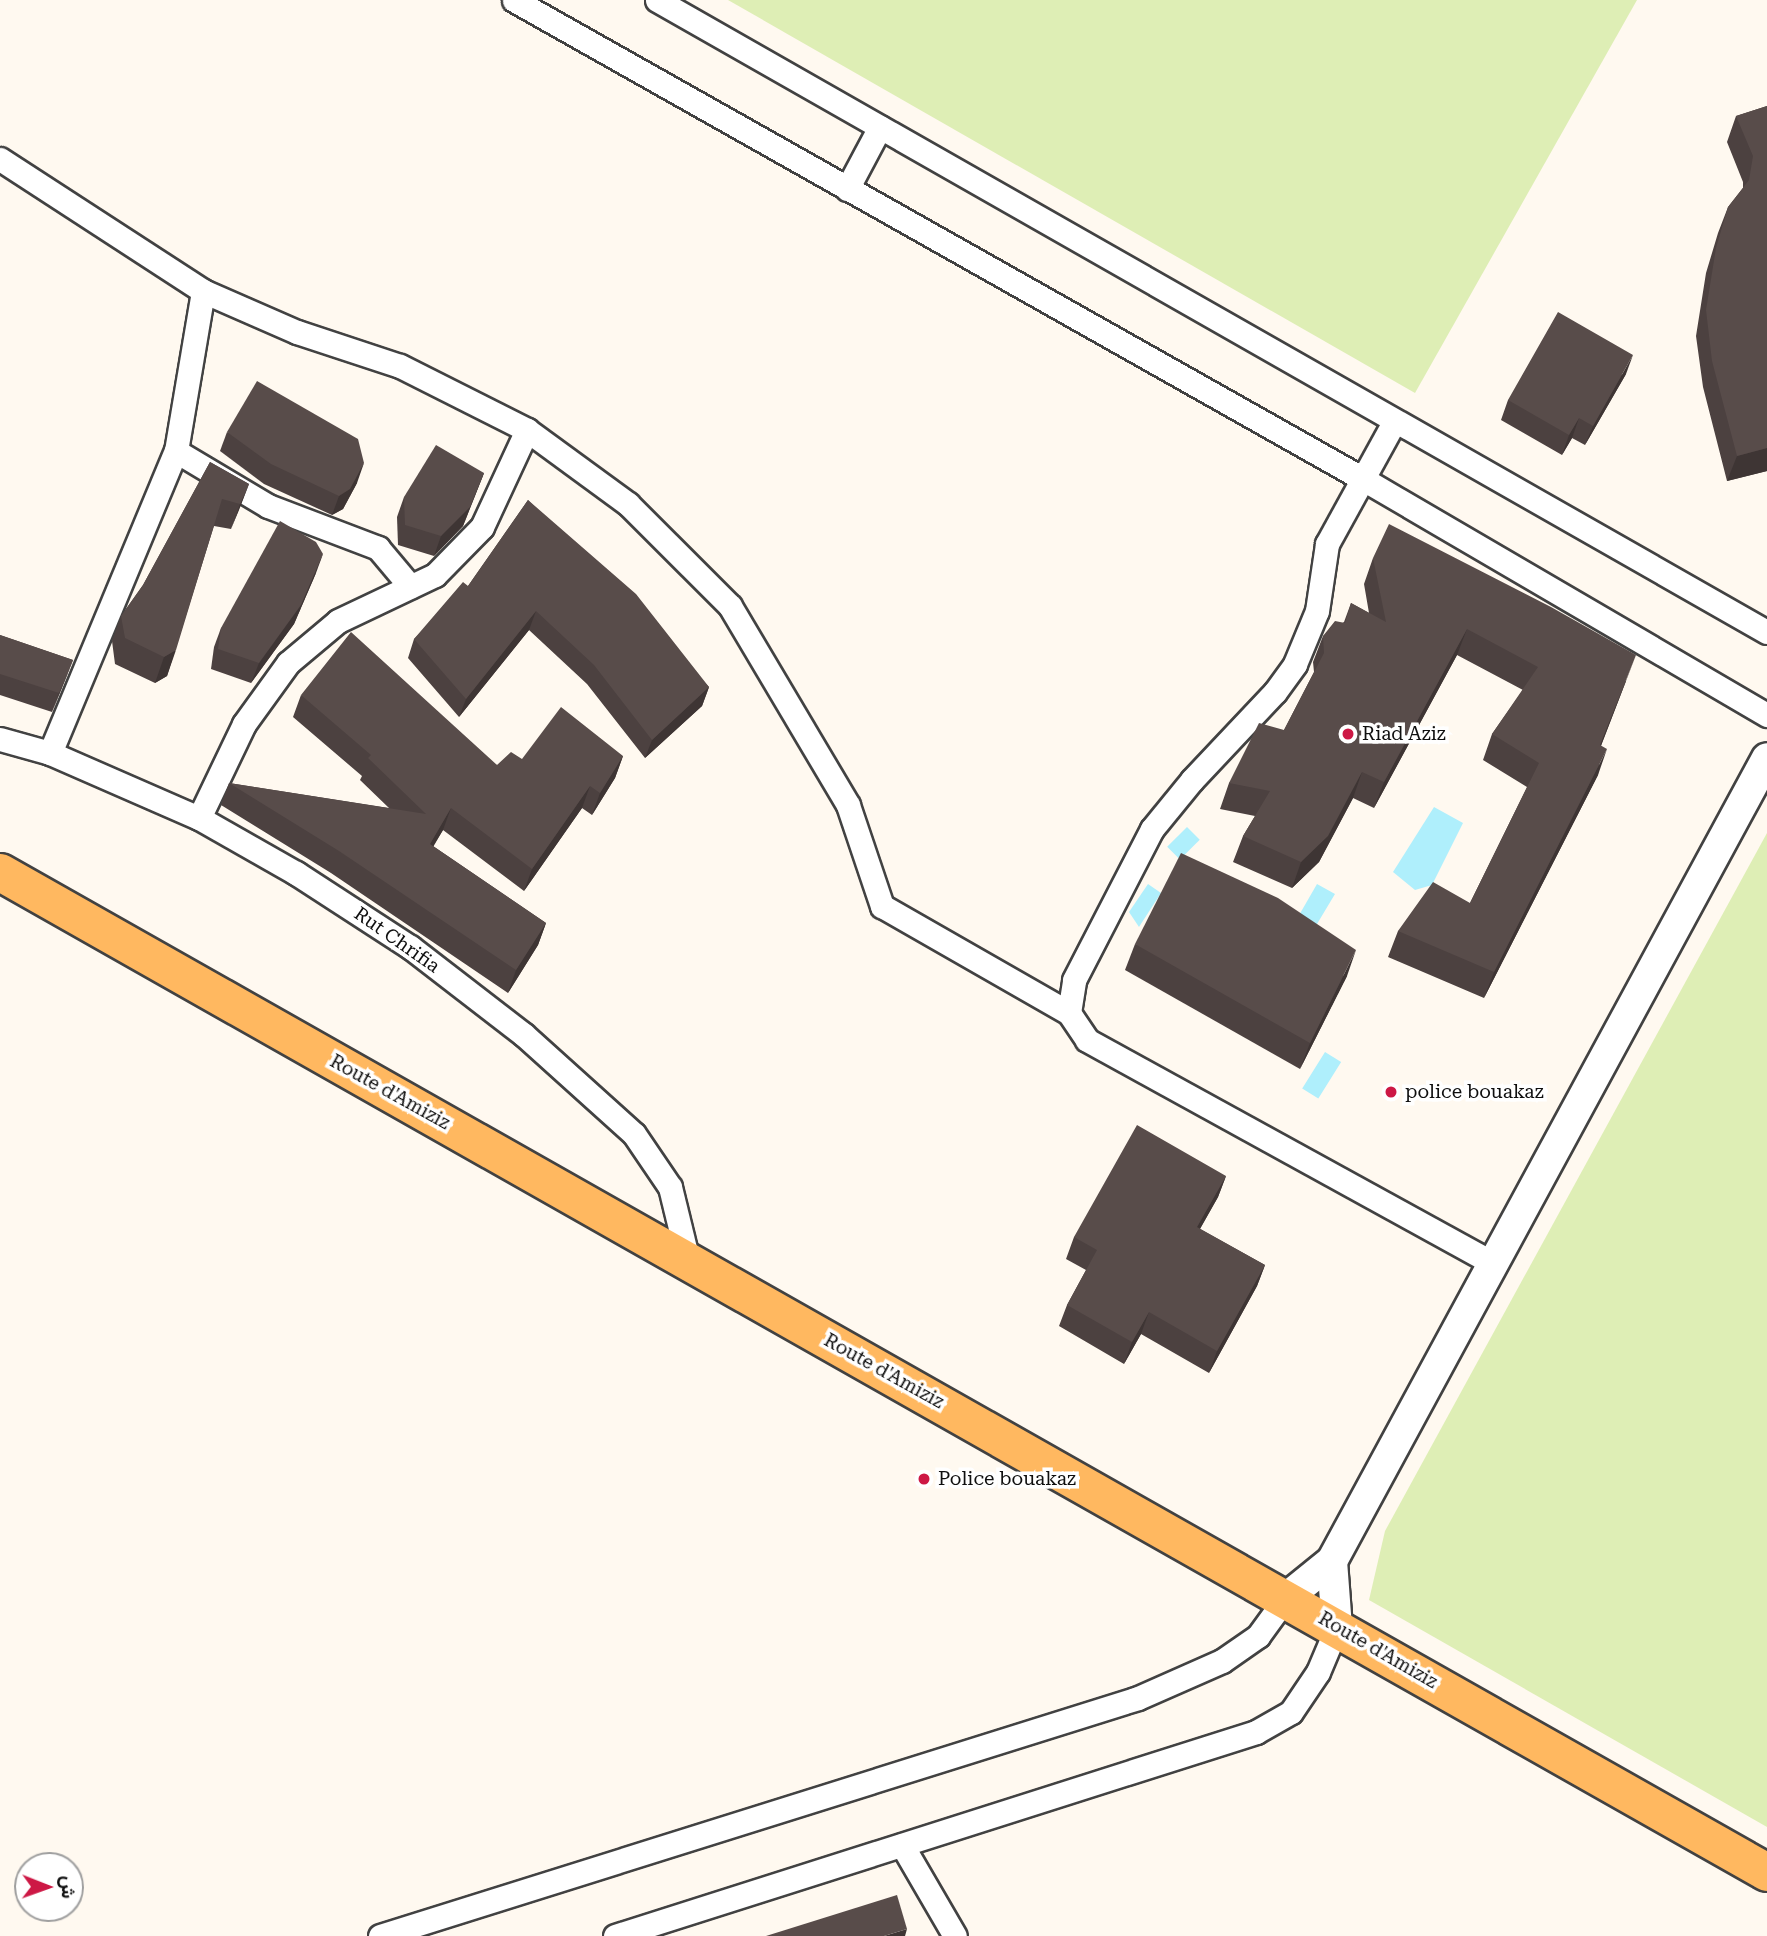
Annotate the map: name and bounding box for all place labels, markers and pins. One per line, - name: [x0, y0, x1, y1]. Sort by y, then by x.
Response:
- place label: Riad Aziz: [1362, 723, 1446, 745]
- marker: Riad Aziz: [1340, 726, 1356, 742]
- place label: police bouakaz: [1405, 1081, 1544, 1103]
- marker: police bouakaz: [1383, 1084, 1399, 1100]
- place label: Police bouakaz: [938, 1468, 1076, 1490]
- marker: Police bouakaz: [916, 1471, 932, 1487]

